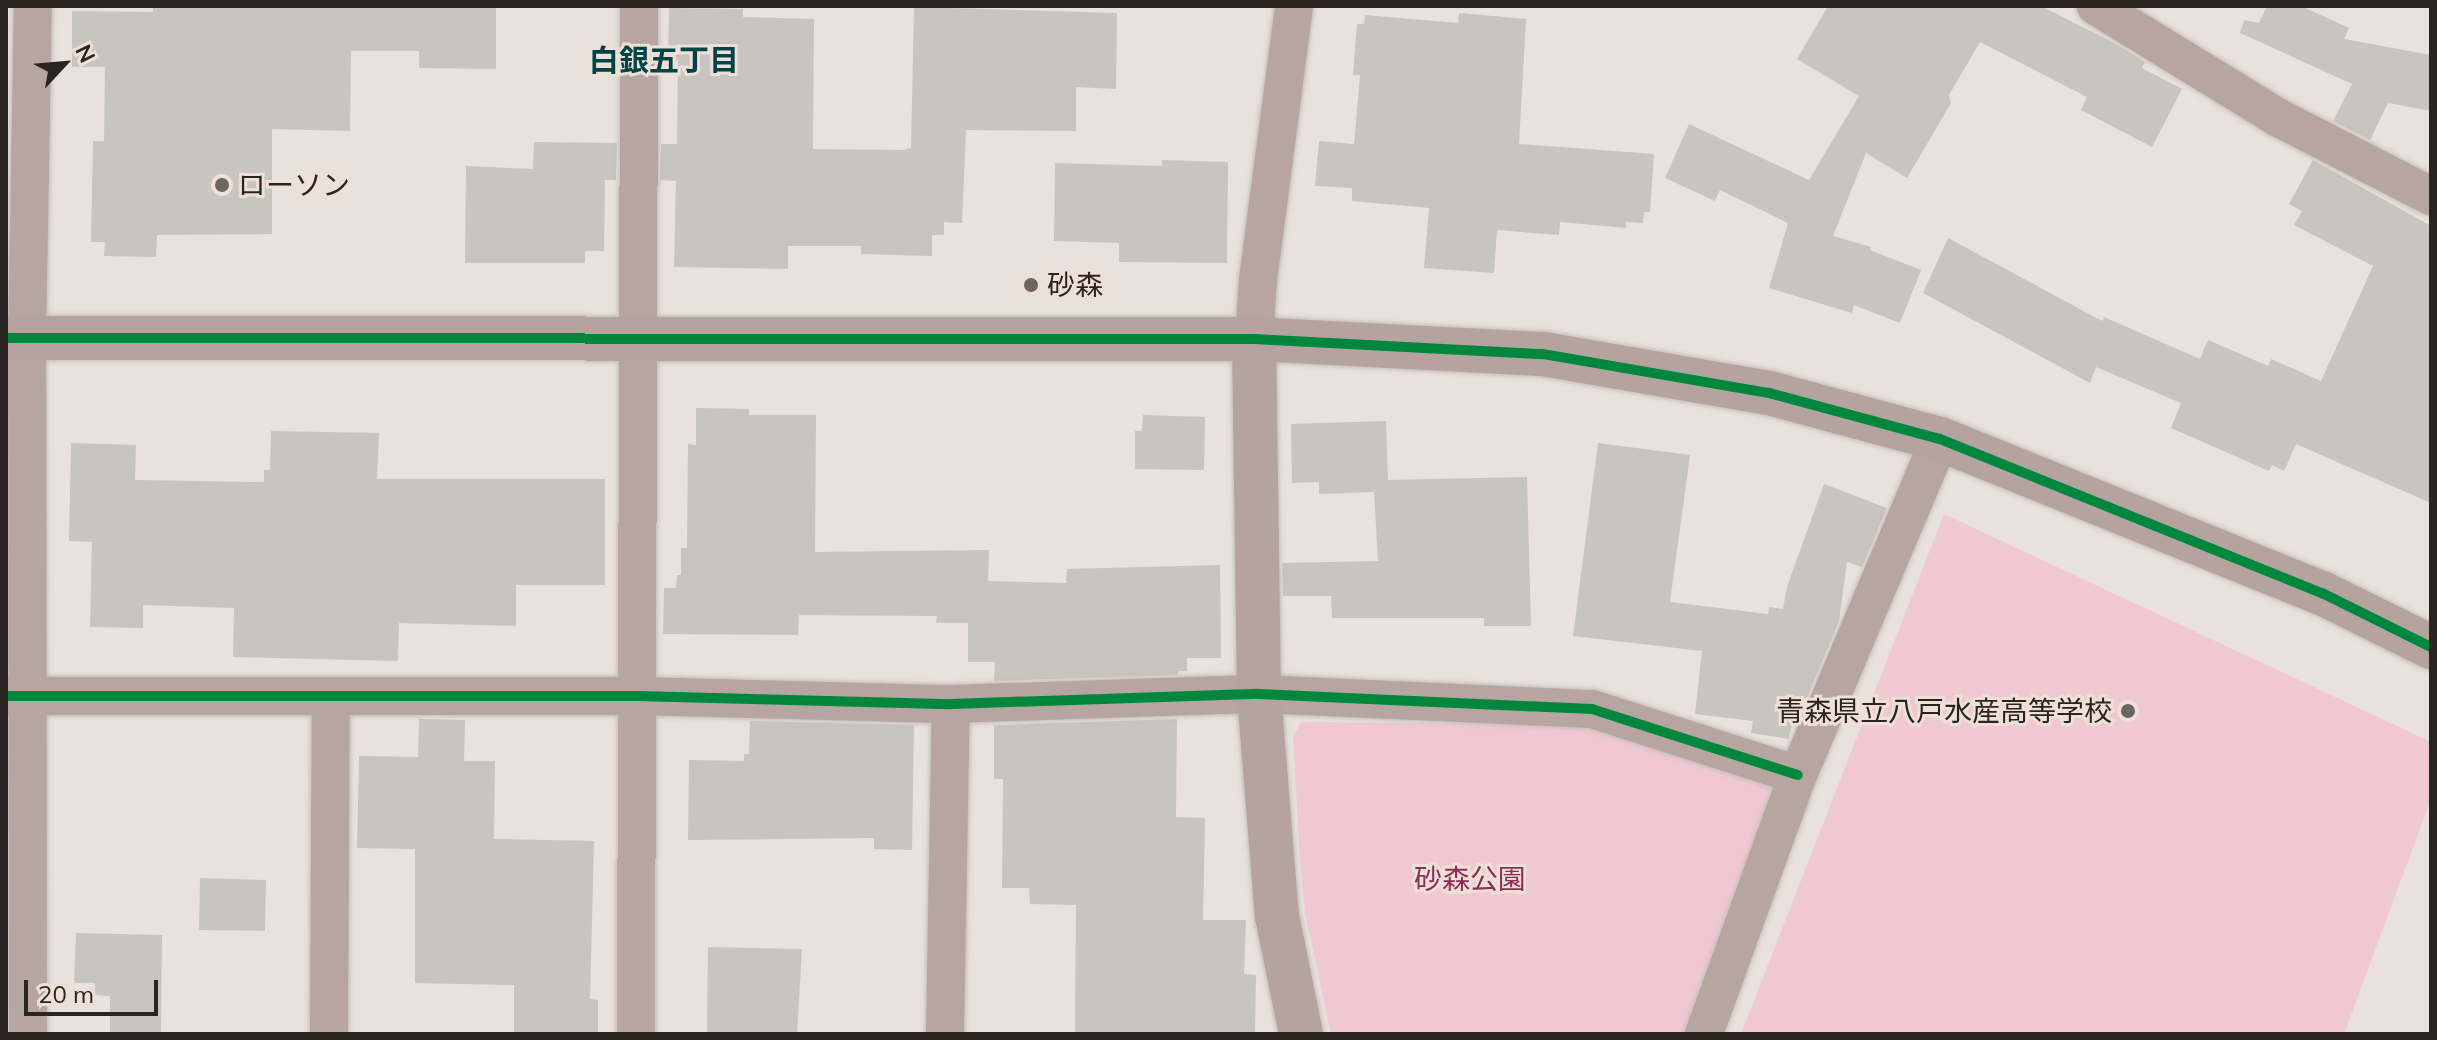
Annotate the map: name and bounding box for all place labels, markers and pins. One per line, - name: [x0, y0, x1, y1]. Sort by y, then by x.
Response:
- place label: ローソン: [238, 168, 350, 202]
- marker: ローソン: [213, 176, 231, 194]
- place label: 砂森: [1047, 268, 1103, 302]
- marker: 砂森: [1022, 276, 1040, 294]
- place label: 青森県立八戸水産高等学校: [1776, 694, 2112, 728]
- marker: 青森県立八戸水産高等学校: [2119, 702, 2137, 720]

